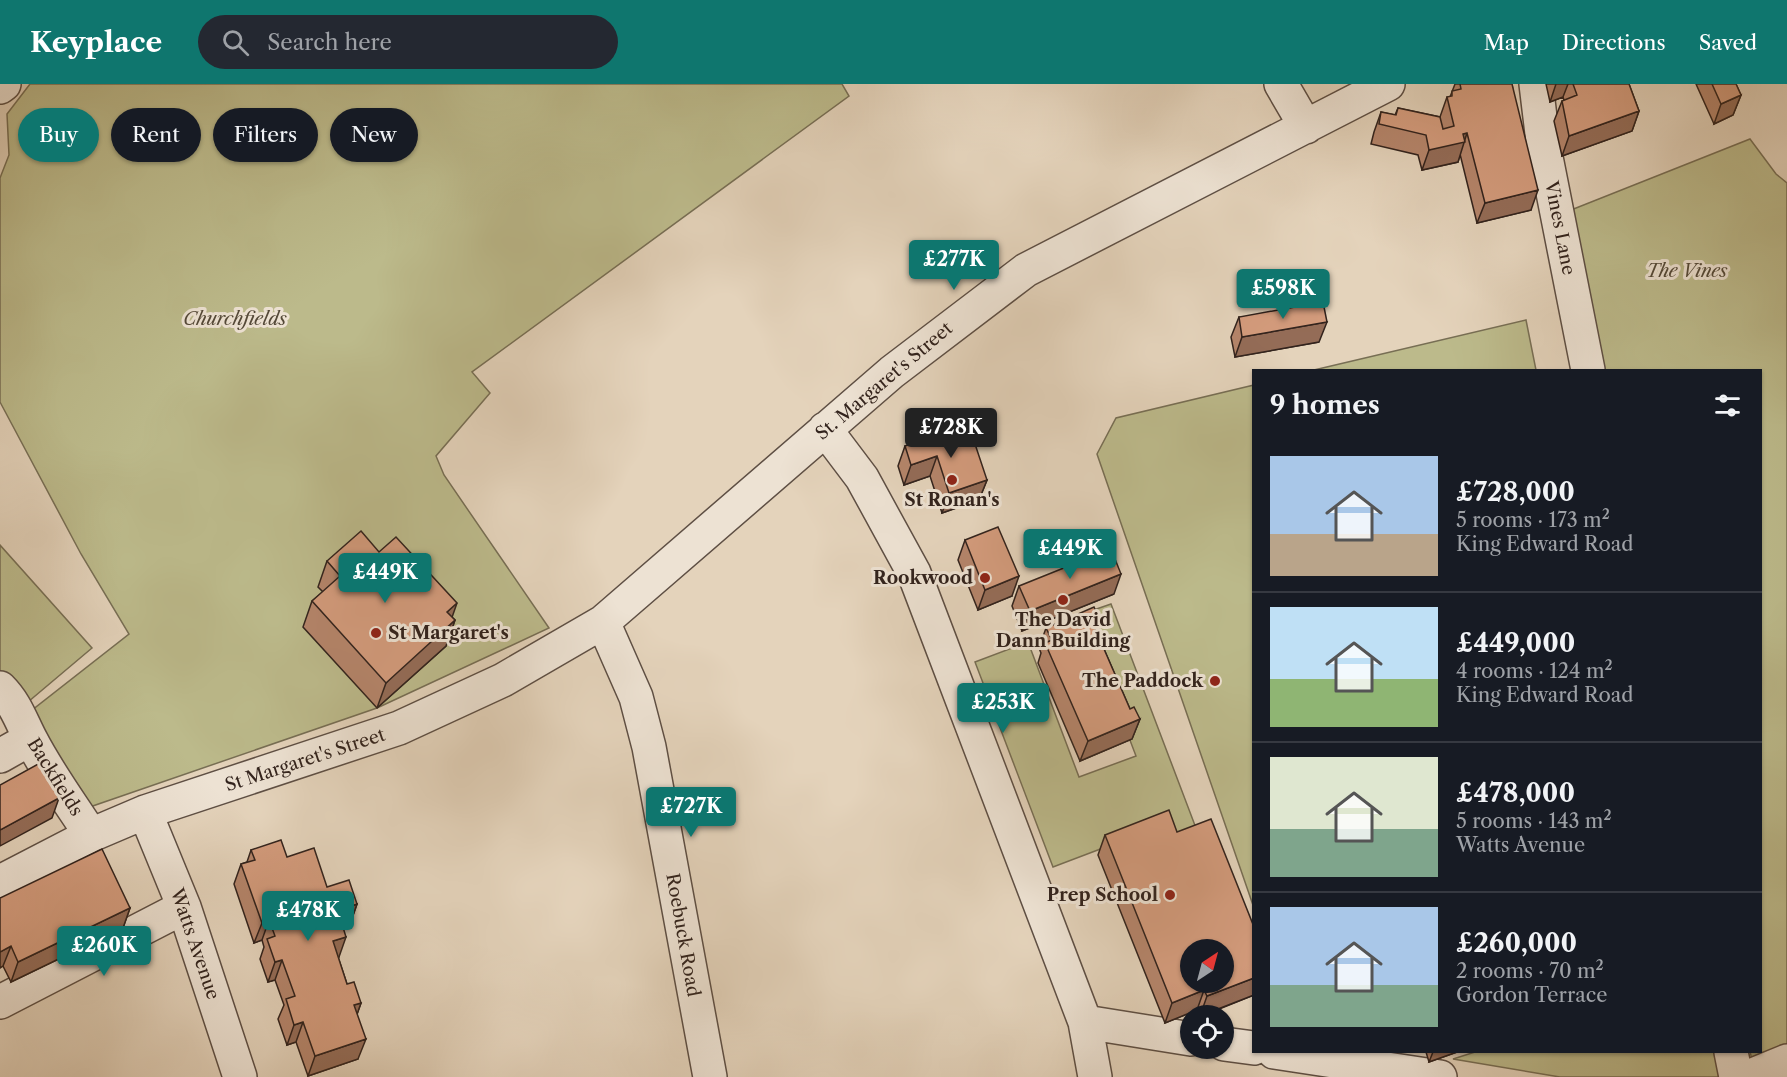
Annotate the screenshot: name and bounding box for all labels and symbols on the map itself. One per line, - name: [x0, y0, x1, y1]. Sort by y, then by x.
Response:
- street label: Vines Lane: [1540, 178, 1580, 277]
- pin: £277K: [912, 240, 996, 291]
- park label: The Vines: [1647, 260, 1728, 282]
- pin: £598K: [1241, 269, 1325, 320]
- park label: Churchfields: [183, 308, 287, 330]
- street label: St. Margaret's Street: [811, 317, 957, 445]
- pin: £728K: [909, 408, 993, 459]
- marker: St Ronan's: [945, 473, 959, 487]
- place label: St Ronan's: [904, 489, 1000, 511]
- pin: £449K: [1028, 529, 1112, 580]
- pin: £449K: [343, 553, 427, 604]
- place label: Rookwood: [873, 567, 973, 589]
- marker: Rookwood: [978, 571, 992, 585]
- marker: The David Dann Building: [1056, 593, 1070, 607]
- place label: The David Dann Building: [996, 609, 1131, 652]
- place label: St Margaret's: [388, 622, 509, 644]
- marker: St Margaret's: [369, 626, 383, 640]
- place label: The Paddock: [1082, 670, 1204, 692]
- marker: The Paddock: [1208, 674, 1222, 688]
- pin: £253K: [961, 683, 1045, 734]
- street label: St Margaret's Street: [222, 724, 388, 796]
- street label: Backfields: [22, 734, 88, 820]
- pin: £727K: [649, 787, 733, 838]
- street label: Roebuck Road: [661, 872, 705, 998]
- place label: Prep School: [1047, 884, 1158, 906]
- street label: Watts Avenue: [165, 885, 224, 1003]
- marker: Prep School: [1163, 888, 1177, 902]
- pin: £478K: [266, 891, 350, 942]
- pin: £260K: [62, 926, 146, 977]
- north arrow: [1180, 939, 1234, 993]

